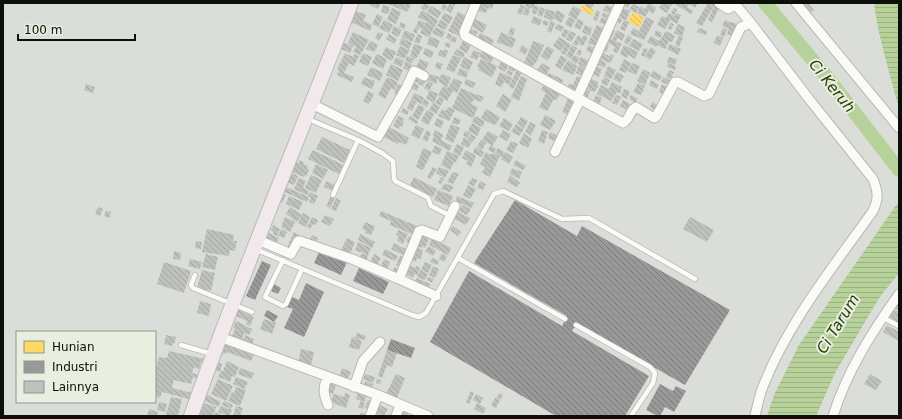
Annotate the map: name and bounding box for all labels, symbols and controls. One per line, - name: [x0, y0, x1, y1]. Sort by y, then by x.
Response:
- scale bar: [18, 16, 135, 42]
- text: 100 m: [24, 23, 62, 37]
- water label: Ci Keruh: [805, 56, 859, 116]
- water label: Ci Tarum: [813, 291, 863, 357]
- legend: [16, 331, 156, 403]
- text: Hunian: [52, 340, 95, 354]
- text: Industri: [52, 360, 98, 374]
- text: Lainnya: [52, 380, 99, 394]

